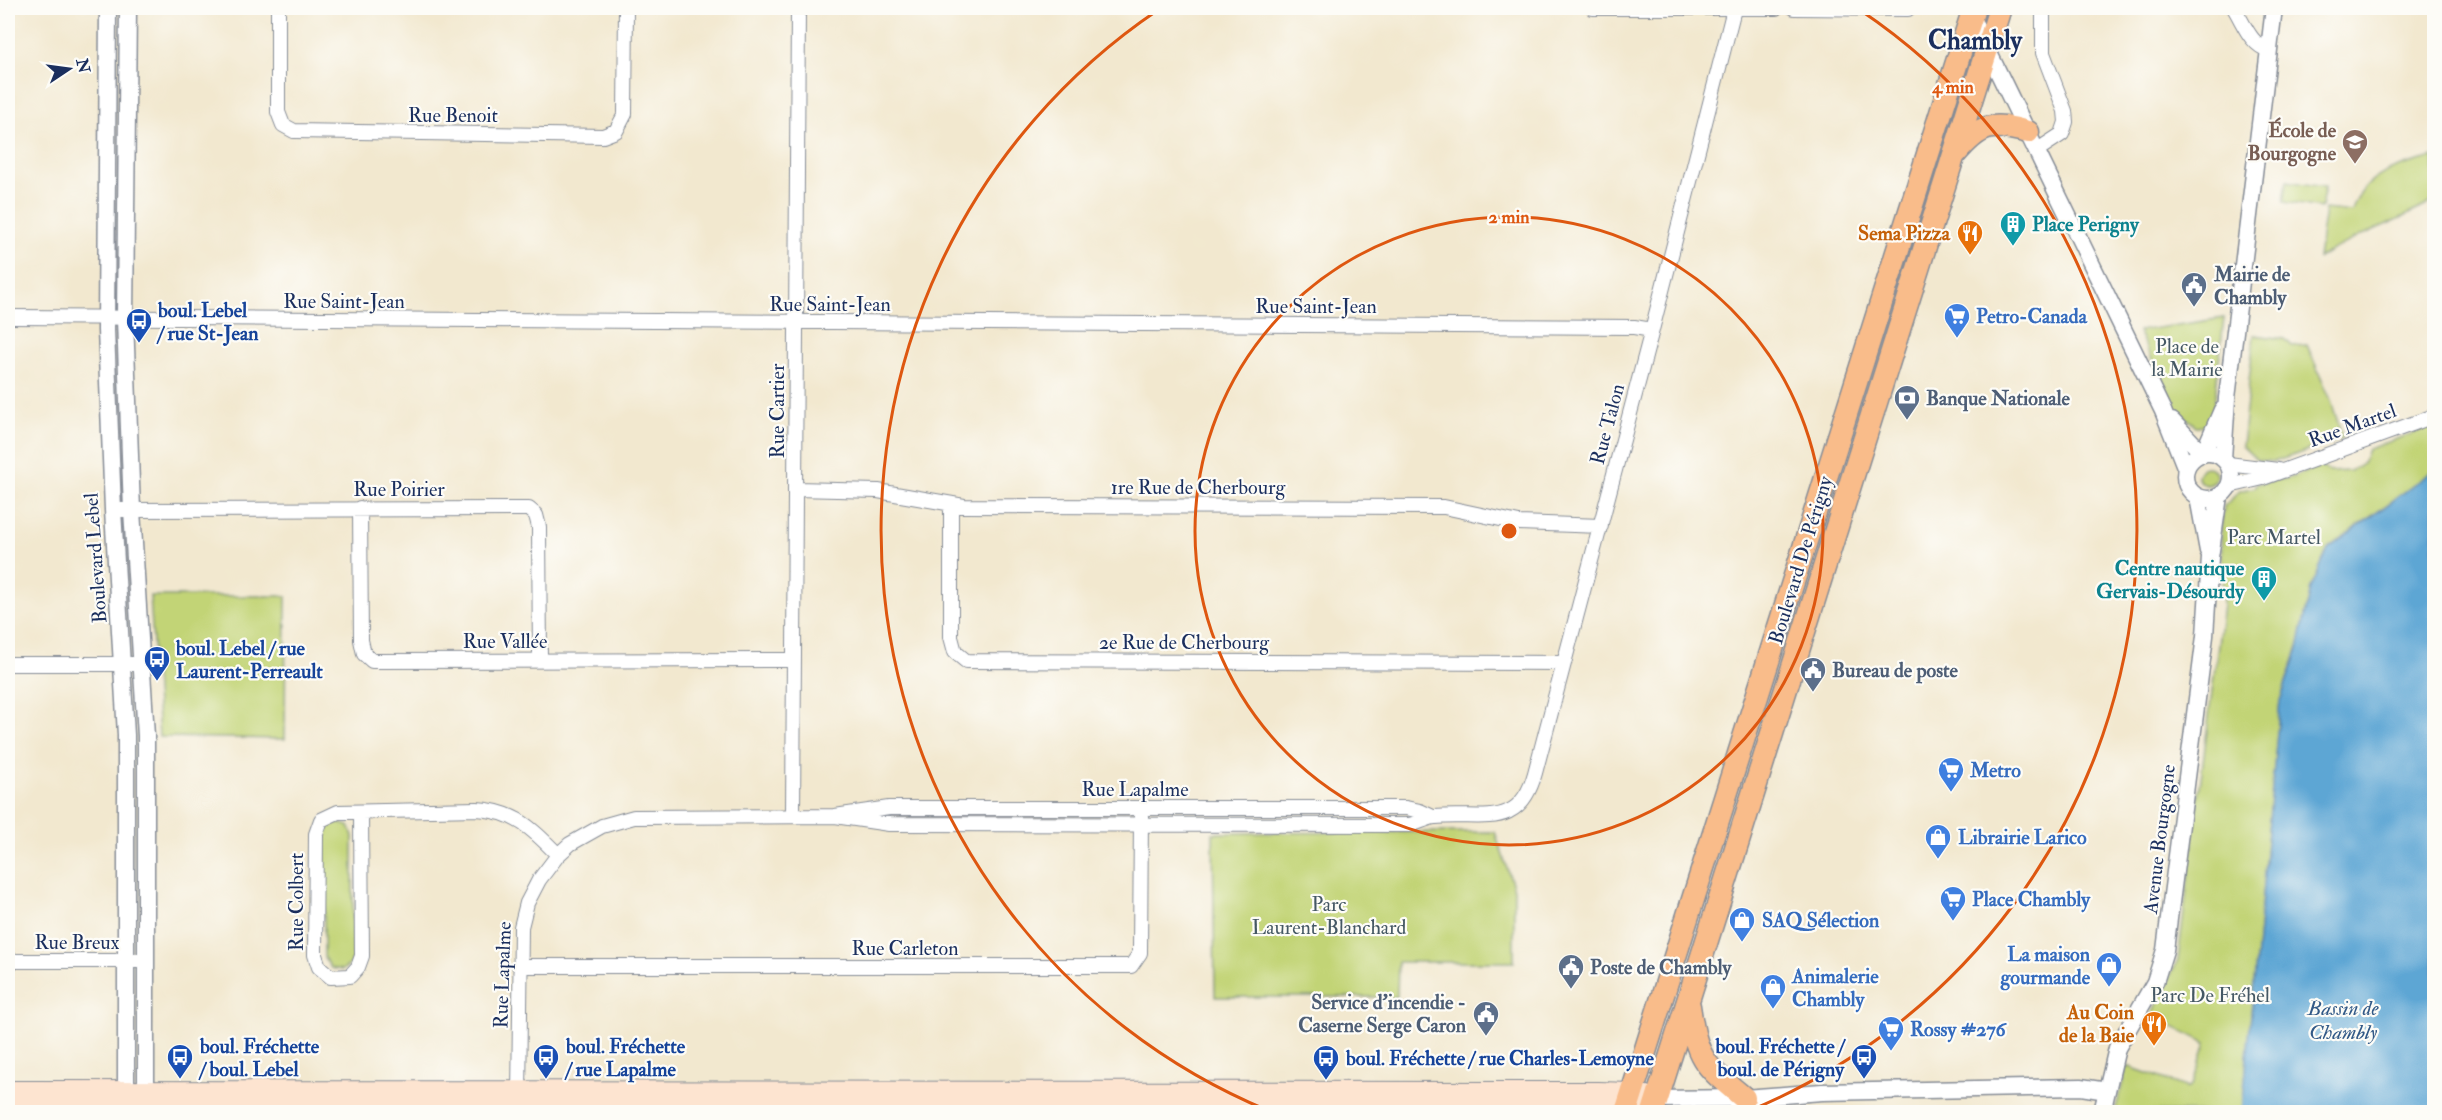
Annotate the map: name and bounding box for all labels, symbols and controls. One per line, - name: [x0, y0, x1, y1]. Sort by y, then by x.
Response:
- district label: Chambly: [1928, 25, 2024, 58]
- north arrow: [39, 39, 99, 99]
- text: N: [71, 56, 94, 76]
- text: 4 min: [1931, 76, 1974, 99]
- street label: Rue Benoit: [408, 103, 499, 128]
- place label: École de Bourgogne: [2248, 117, 2337, 167]
- school or university icon: École de Bourgogne: [2340, 127, 2370, 165]
- text: 2 min: [1489, 206, 1530, 229]
- building icon: Place Perigny: [1998, 209, 2028, 247]
- place label: Place Perigny: [2032, 212, 2140, 238]
- restaurant icon: Sema Pizza: [1955, 218, 1985, 256]
- place label: Sema Pizza: [1858, 221, 1951, 246]
- place label: Mairie de Chambly: [2213, 262, 2291, 311]
- public building icon: Mairie de Chambly: [2179, 270, 2209, 308]
- street label: Rue Saint-Jean: [283, 289, 405, 314]
- street label: Rue Saint-Jean: [769, 292, 891, 317]
- street label: Rue Saint-Jean: [1255, 294, 1377, 319]
- place label: boul. Lebel / rue St-Jean: [156, 298, 259, 346]
- supermarket icon: Petro-Canada: [1942, 301, 1972, 339]
- place label: Petro-Canada: [1976, 304, 2088, 329]
- bus stop icon: boul. Lebel / rue St-Jean: [124, 306, 154, 344]
- park label: Place de la Mairie: [2151, 334, 2223, 382]
- street label: Rue Cartier: [765, 363, 790, 458]
- street label: Rue Talon: [1585, 381, 1630, 467]
- bank icon: Banque Nationale: [1892, 383, 1922, 421]
- place label: Banque Nationale: [1926, 386, 2070, 412]
- street label: Rue Martel: [2305, 398, 2400, 453]
- street label: Boulevard De Périgny: [1763, 472, 1838, 647]
- street label: 1re Rue de Cherbourg: [1111, 475, 1286, 500]
- street label: Rue Poirier: [353, 477, 445, 502]
- street label: Boulevard Lebel: [78, 492, 113, 624]
- centre of rings: [1499, 521, 1519, 541]
- park label: Parc Martel: [2227, 525, 2321, 550]
- place label: Centre nautique Gervais-Désourdy: [2096, 556, 2245, 605]
- building icon: Centre nautique Gervais-Désourdy: [2249, 564, 2279, 602]
- street label: Rue Vallée: [463, 629, 547, 654]
- street label: 2e Rue de Cherbourg: [1099, 630, 1270, 655]
- place label: boul. Lebel / rue Laurent-Perreault: [175, 636, 323, 684]
- bus stop icon: boul. Lebel / rue Laurent-Perreault: [142, 644, 172, 682]
- public building icon: Bureau de poste: [1798, 655, 1828, 693]
- place label: Bureau de poste: [1832, 658, 1958, 684]
- supermarket icon: Metro: [1936, 755, 1966, 793]
- place label: Metro: [1969, 758, 2021, 783]
- street label: Avenue Bourgogne: [2138, 763, 2181, 916]
- street label: Rue Lapalme: [1081, 777, 1189, 803]
- shop icon: Librairie Larico: [1923, 822, 1953, 860]
- place label: Librairie Larico: [1958, 825, 2087, 850]
- street label: Rue Colbert: [284, 852, 309, 951]
- supermarket icon: Place Chambly: [1938, 884, 1968, 922]
- place label: Place Chambly: [1972, 887, 2091, 913]
- park label: Parc Laurent-Blanchard: [1252, 892, 1406, 940]
- shop icon: SAQ Sélection: [1727, 905, 1757, 943]
- place label: SAQ Sélection: [1762, 908, 1880, 933]
- street label: Rue Lapalme: [488, 921, 518, 1029]
- street label: Rue Breux: [34, 930, 120, 955]
- street label: Rue Carleton: [852, 936, 958, 961]
- place label: La maison gourmande: [2000, 942, 2091, 991]
- shop icon: La maison gourmande: [2094, 950, 2124, 988]
- public building icon: Poste de Chambly: [1556, 952, 1586, 990]
- place label: Poste de Chambly: [1590, 955, 1733, 981]
- place label: Animalerie Chambly: [1791, 964, 1879, 1013]
- shop icon: Animalerie Chambly: [1758, 972, 1788, 1010]
- park label: Parc De Fréhel: [2150, 983, 2270, 1008]
- place label: Service d'incendie - Caserne Serge Caron: [1298, 990, 1467, 1039]
- water label: Bassin de Chambly: [2306, 995, 2380, 1046]
- public building icon: Service d'incendie - Caserne Serge Caron: [1471, 999, 1501, 1037]
- place label: Au Coin de la Baie: [2059, 1000, 2135, 1048]
- restaurant icon: Au Coin de la Baie: [2139, 1009, 2169, 1047]
- supermarket icon: Rossy #276: [1876, 1014, 1906, 1052]
- place label: Rossy #276: [1910, 1017, 2008, 1043]
- place label: boul. Fréchette / boul. Lebel: [198, 1034, 320, 1082]
- place label: boul. Fréchette / rue Lapalme: [564, 1034, 686, 1083]
- place label: boul. Fréchette / boul. de Périgny: [1715, 1034, 1847, 1083]
- bus stop icon: boul. Fréchette / boul. Lebel: [165, 1042, 195, 1080]
- bus stop icon: boul. Fréchette / rue Lapalme: [531, 1042, 561, 1080]
- bus stop icon: boul. Fréchette / boul. de Périgny: [1849, 1042, 1879, 1080]
- bus stop icon: boul. Fréchette / rue Charles-Lemoyne: [1311, 1043, 1341, 1081]
- place label: boul. Fréchette / rue Charles-Lemoyne: [1345, 1046, 1654, 1072]

